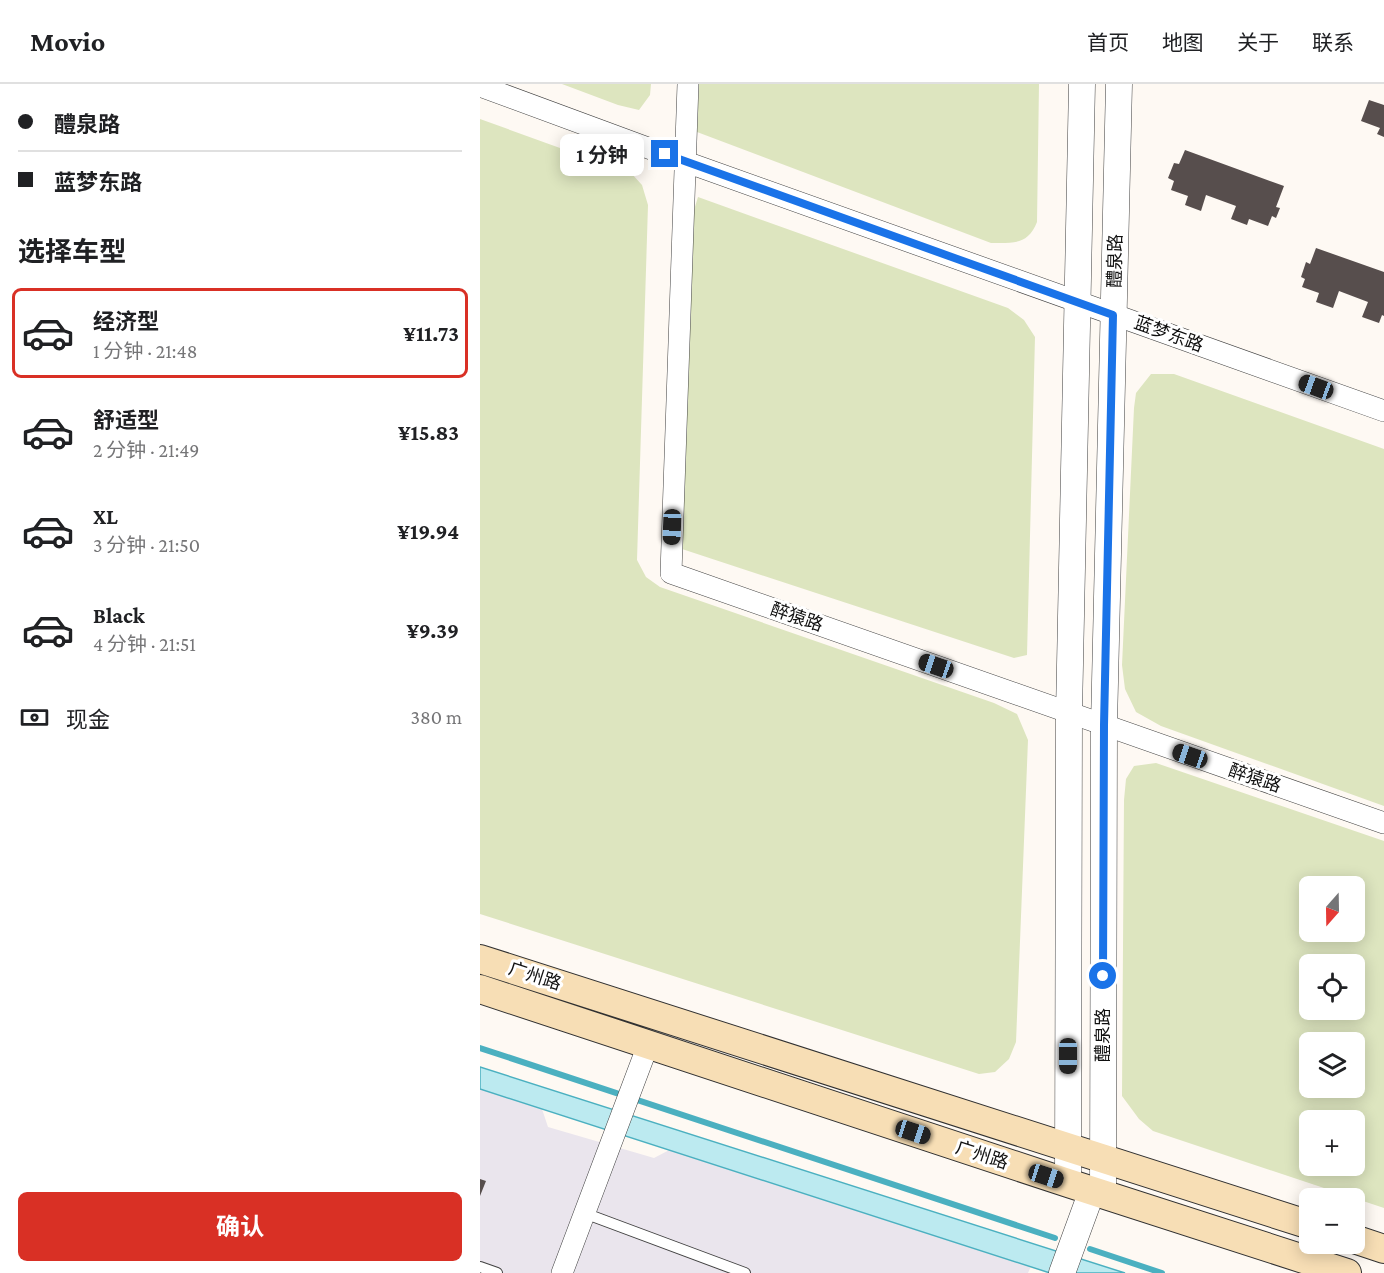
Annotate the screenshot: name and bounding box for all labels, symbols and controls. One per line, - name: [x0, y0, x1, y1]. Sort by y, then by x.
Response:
- text: Movio: [30, 26, 105, 57]
- text: 首页: [1087, 31, 1129, 55]
- text: 地图: [1162, 31, 1204, 55]
- text: 关于: [1237, 31, 1279, 55]
- text: 联系: [1312, 31, 1354, 55]
- text: 醴泉路: [54, 112, 120, 137]
- callout: 1 分钟: [560, 133, 644, 175]
- route end: [651, 140, 678, 167]
- text: 1 分钟: [576, 144, 628, 166]
- text: 蓝梦东路: [54, 170, 142, 195]
- street label: 醴泉路: [1105, 234, 1125, 288]
- text: 选择车型: [18, 237, 126, 267]
- icon: car: [21, 306, 75, 360]
- text: 经济型: [93, 309, 159, 334]
- street label: 蓝梦东路: [1132, 312, 1206, 356]
- text: ¥11.73: [403, 321, 459, 346]
- text: 1 分钟 · 21:48: [93, 340, 197, 362]
- car: [1296, 372, 1336, 402]
- icon: car: [21, 405, 75, 459]
- text: 舒适型: [93, 408, 159, 433]
- text: ¥15.83: [398, 420, 459, 445]
- text: 2 分钟 · 21:49: [93, 439, 200, 461]
- icon: car: [21, 504, 75, 558]
- text: XL: [93, 504, 118, 529]
- car: [662, 509, 682, 545]
- text: ¥19.94: [397, 519, 459, 544]
- text: 3 分钟 · 21:50: [93, 534, 200, 556]
- street label: 醉猿路: [768, 599, 826, 635]
- icon: car: [21, 603, 75, 657]
- text: Black: [93, 603, 145, 628]
- text: ¥9.39: [406, 618, 459, 643]
- text: 4 分钟 · 21:51: [93, 633, 196, 655]
- car: [916, 652, 956, 680]
- icon: cash: [18, 701, 51, 734]
- text: 380 m: [411, 706, 462, 728]
- text: 现金: [66, 707, 110, 732]
- car: [1170, 742, 1210, 770]
- street label: 醉猿路: [1226, 760, 1284, 796]
- north arrow: [1299, 876, 1365, 942]
- map controls: [1299, 876, 1365, 1254]
- button: locate: [1299, 954, 1365, 1020]
- street label: 广州路: [506, 958, 564, 994]
- route start: [1089, 962, 1116, 989]
- street label: 醴泉路: [1093, 1008, 1113, 1062]
- button: layers: [1299, 1032, 1365, 1098]
- car: [1059, 1038, 1077, 1074]
- button: +: [1299, 1110, 1365, 1176]
- car: [893, 1118, 933, 1146]
- street label: 广州路: [953, 1137, 1011, 1173]
- car: [1026, 1162, 1066, 1190]
- button: −: [1299, 1188, 1365, 1254]
- button: 确认: [18, 1192, 462, 1261]

